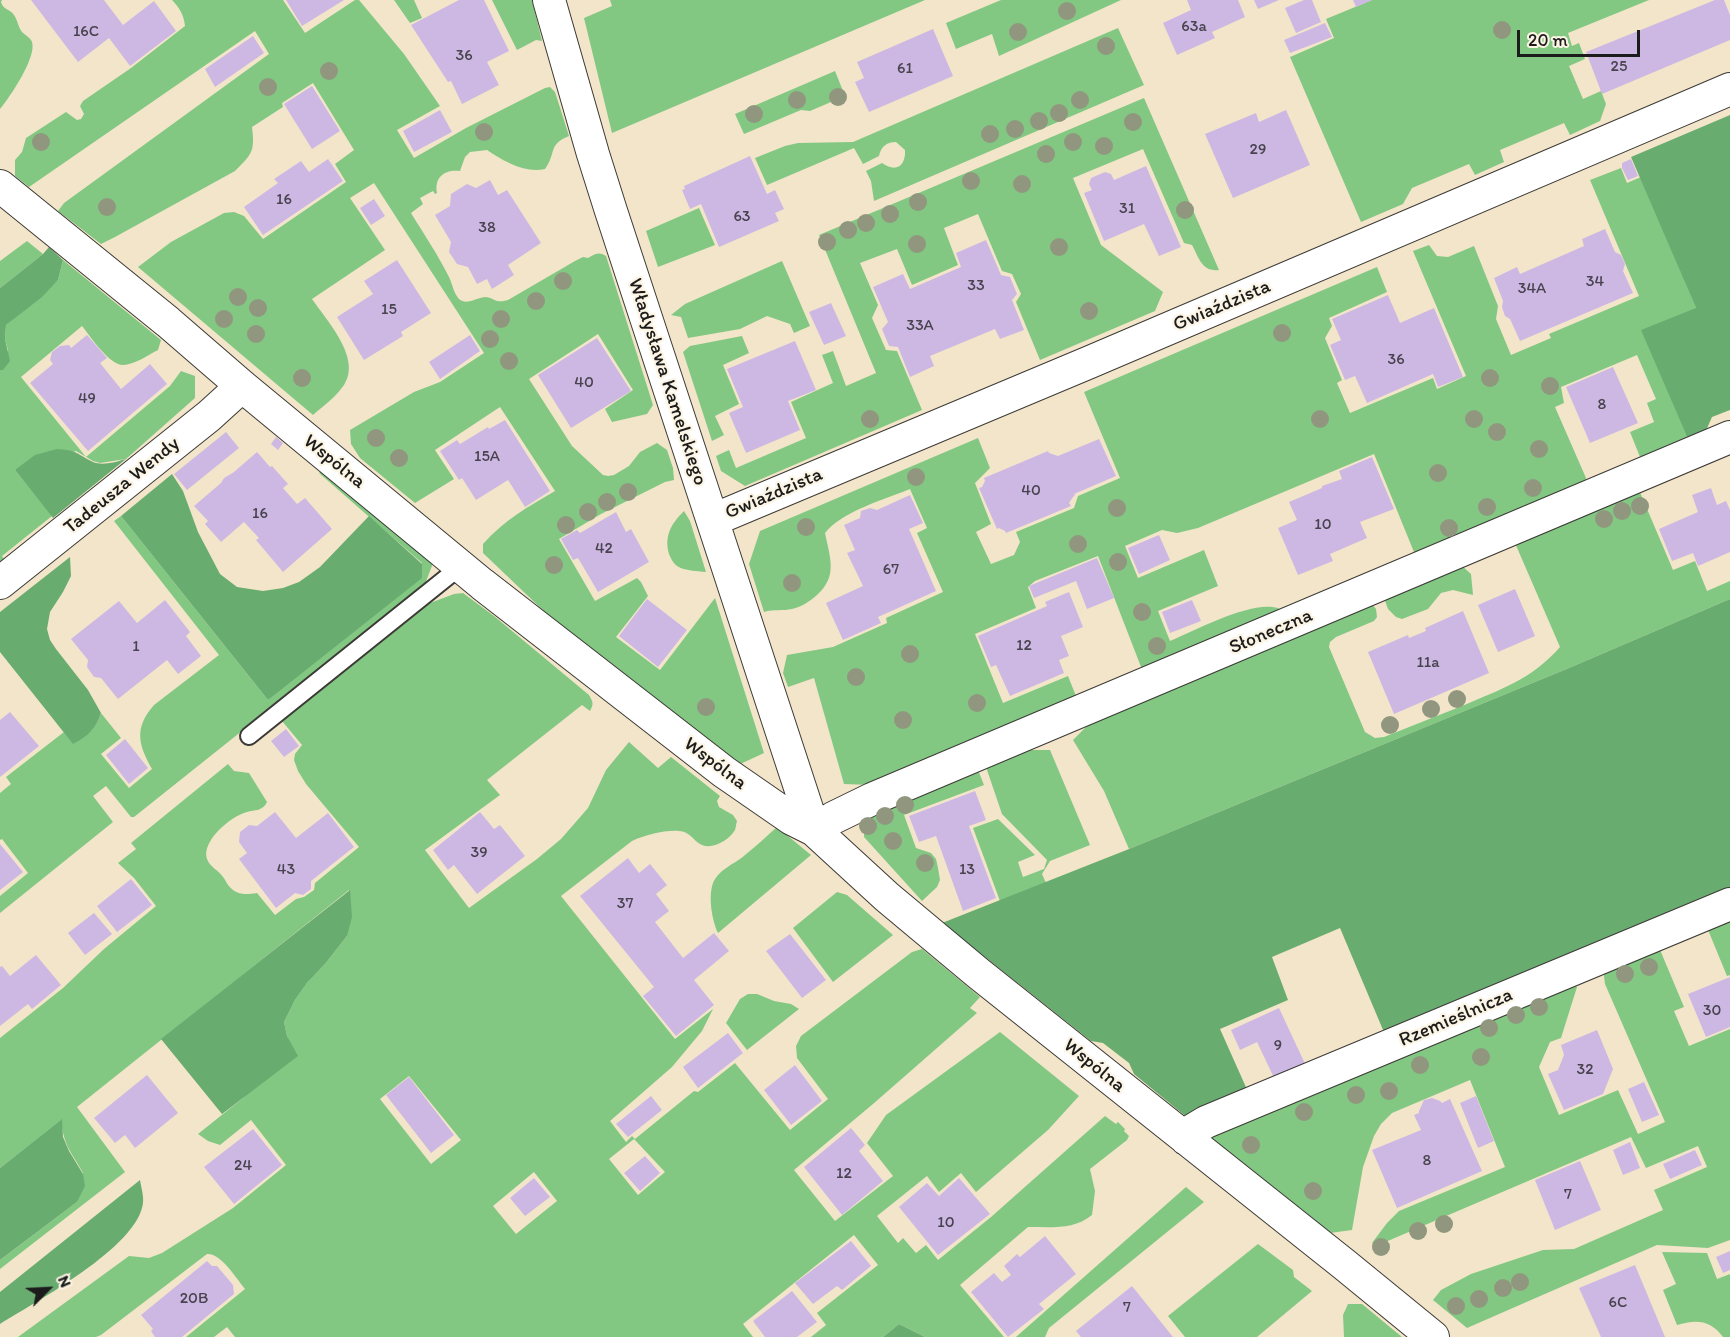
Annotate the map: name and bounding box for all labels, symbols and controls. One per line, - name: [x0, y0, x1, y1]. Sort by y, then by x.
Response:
- house number: 63a: [1181, 17, 1207, 37]
- scale bar: [1520, 18, 1643, 56]
- house number: 16C: [73, 22, 99, 42]
- text: 20 m: [1528, 29, 1568, 51]
- house number: 36: [455, 46, 473, 66]
- house number: 25: [1611, 57, 1627, 77]
- house number: 61: [897, 59, 913, 79]
- house number: 29: [1250, 140, 1266, 160]
- house number: 16: [276, 190, 292, 210]
- house number: 31: [1119, 199, 1135, 219]
- house number: 63: [733, 207, 751, 227]
- house number: 38: [478, 218, 496, 238]
- house number: 34: [1586, 272, 1604, 292]
- street label: Władysława Kamelskiego: [622, 275, 712, 489]
- street label: Gwiaździsta: [1170, 275, 1274, 337]
- house number: 33: [967, 276, 985, 296]
- house number: 34A: [1518, 279, 1546, 299]
- house number: 15: [381, 300, 397, 320]
- house number: 33A: [906, 316, 934, 336]
- house number: 36: [1387, 350, 1405, 370]
- house number: 40: [574, 373, 594, 393]
- house number: 49: [78, 389, 96, 409]
- house number: 8: [1598, 395, 1606, 415]
- street label: Wspólna: [298, 430, 370, 494]
- street label: Tadeusza Wendy: [59, 432, 185, 540]
- house number: 15A: [474, 447, 500, 467]
- street label: Gwiaździsta: [722, 463, 826, 525]
- house number: 40: [1021, 481, 1041, 501]
- house number: 16: [252, 504, 268, 524]
- house number: 10: [1314, 515, 1332, 535]
- house number: 42: [595, 539, 613, 559]
- house number: 67: [883, 560, 899, 580]
- street label: Słoneczna: [1226, 604, 1316, 660]
- house number: 12: [1016, 636, 1032, 656]
- house number: 1: [132, 637, 140, 657]
- house number: 11a: [1416, 653, 1440, 673]
- street label: Wspólna: [679, 732, 751, 796]
- house number: 39: [470, 843, 488, 863]
- house number: 43: [277, 860, 295, 880]
- house number: 13: [959, 860, 975, 880]
- house number: 37: [617, 894, 633, 914]
- street label: Rzemieślnicza: [1396, 983, 1516, 1053]
- house number: 30: [1703, 1001, 1721, 1021]
- street label: Wspólna: [1058, 1034, 1130, 1098]
- house number: 9: [1274, 1036, 1282, 1056]
- house number: 32: [1576, 1060, 1594, 1080]
- house number: 8: [1423, 1151, 1431, 1171]
- house number: 24: [234, 1156, 252, 1176]
- house number: 12: [836, 1164, 852, 1184]
- house number: 7: [1564, 1185, 1572, 1205]
- house number: 10: [937, 1213, 955, 1233]
- north arrow: [18, 1259, 78, 1319]
- text: N: [54, 1273, 76, 1290]
- house number: 20B: [180, 1289, 208, 1309]
- house number: 6C: [1609, 1293, 1627, 1313]
- house number: 7: [1123, 1298, 1131, 1318]

